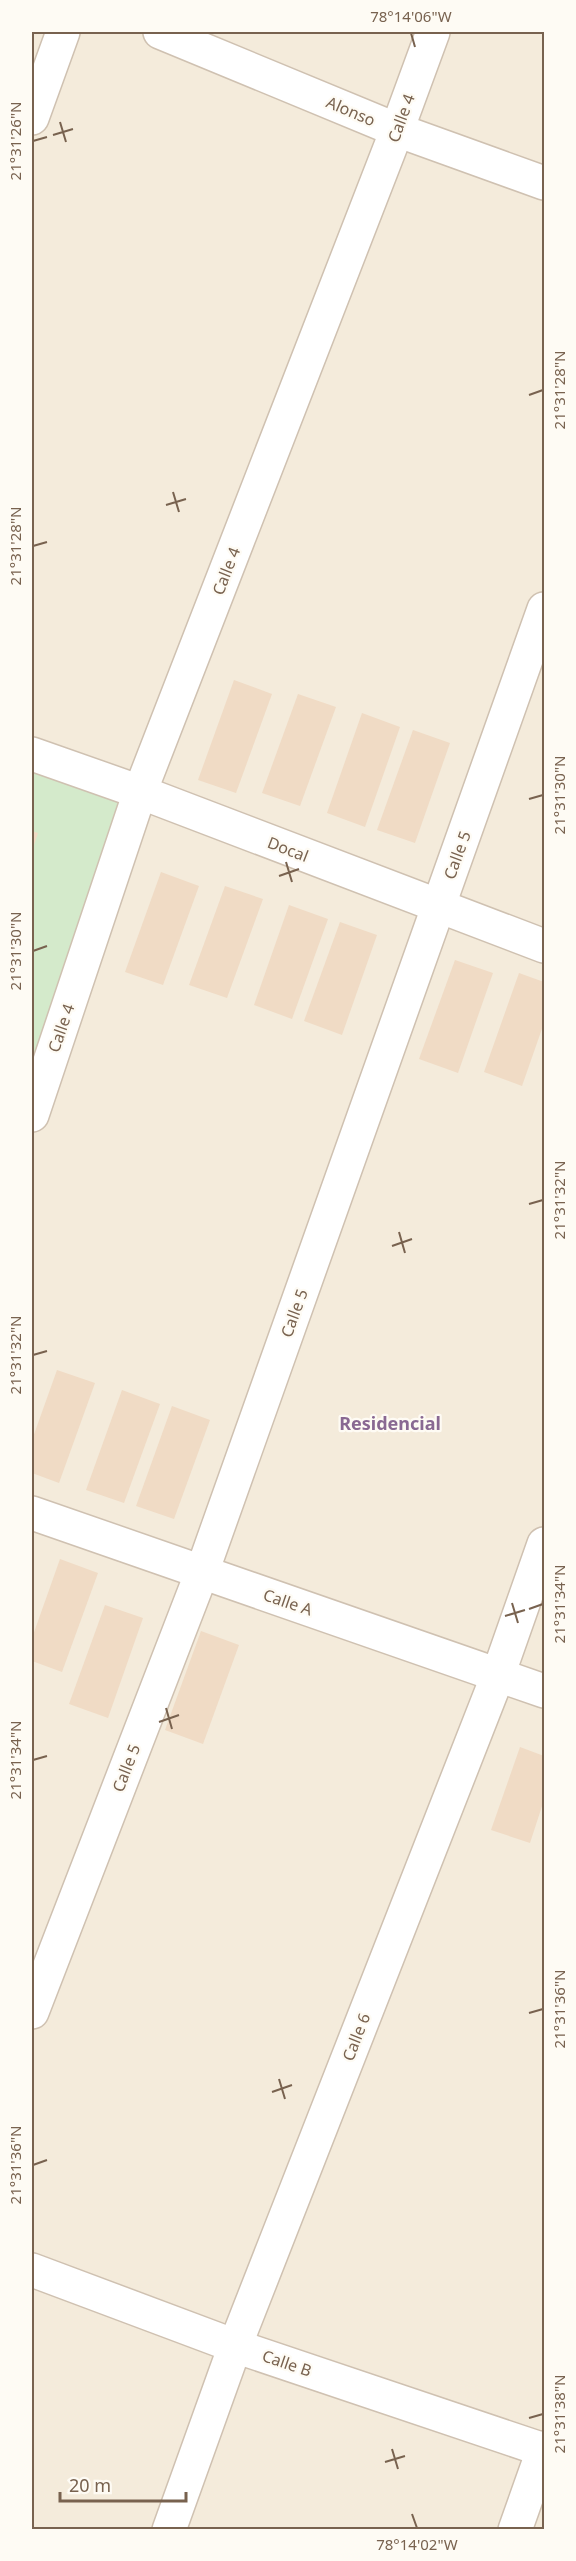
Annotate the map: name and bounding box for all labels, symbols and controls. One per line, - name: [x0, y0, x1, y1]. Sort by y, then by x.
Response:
- text: 78°14'06"W: [370, 6, 452, 26]
- street label: Alonso: [323, 91, 379, 131]
- street label: Calle 4: [382, 91, 420, 145]
- text: 21°31'26"N: [5, 102, 25, 180]
- text: 21°31'28"N: [549, 351, 569, 429]
- text: 21°31'28"N: [5, 507, 25, 585]
- street label: Calle 4: [207, 544, 245, 598]
- text: 21°31'30"N: [549, 756, 569, 834]
- street label: Calle 5: [438, 828, 476, 882]
- street label: Docal: [264, 831, 312, 867]
- text: 21°31'30"N: [5, 912, 25, 990]
- street label: Calle 4: [43, 1001, 79, 1055]
- text: 21°31'32"N: [549, 1161, 569, 1239]
- street label: Calle 5: [275, 1286, 313, 1340]
- text: 21°31'32"N: [5, 1316, 25, 1394]
- district label: Residencial: [339, 1411, 441, 1435]
- text: 21°31'34"N: [549, 1565, 569, 1643]
- street label: Calle A: [260, 1583, 316, 1621]
- text: 21°31'34"N: [5, 1721, 25, 1799]
- street label: Calle 5: [107, 1741, 145, 1795]
- text: 21°31'36"N: [549, 1970, 569, 2048]
- street label: Calle 6: [337, 2010, 375, 2064]
- text: 21°31'36"N: [5, 2126, 25, 2204]
- street label: Calle B: [259, 2344, 315, 2382]
- text: 21°31'38"N: [549, 2375, 569, 2453]
- scale bar: [60, 2465, 186, 2503]
- text: 20 m: [69, 2473, 111, 2497]
- text: 78°14'02"W: [376, 2534, 458, 2554]

